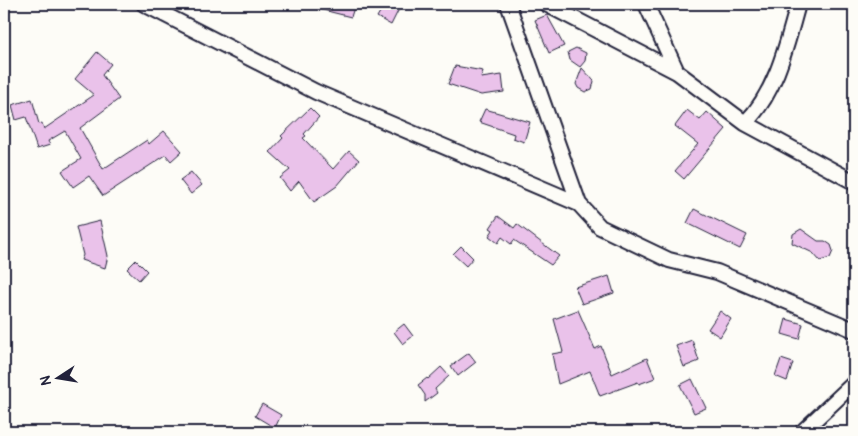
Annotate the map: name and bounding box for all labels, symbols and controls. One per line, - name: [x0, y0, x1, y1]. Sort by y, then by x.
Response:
- north arrow: [32, 354, 82, 404]
- text: N: [36, 374, 55, 387]

